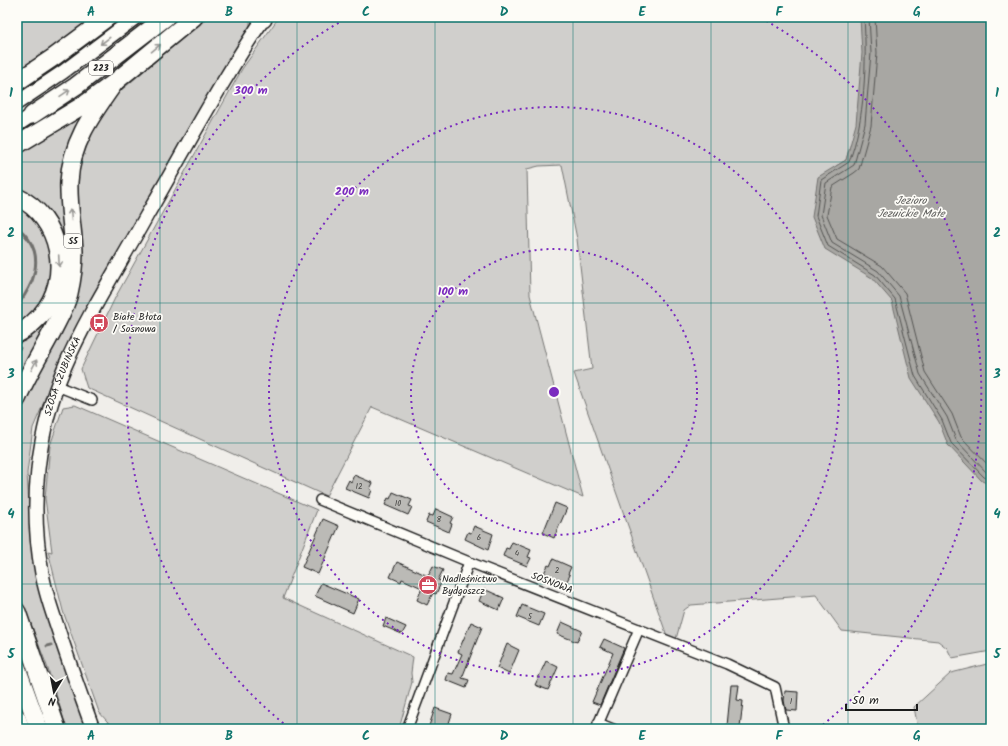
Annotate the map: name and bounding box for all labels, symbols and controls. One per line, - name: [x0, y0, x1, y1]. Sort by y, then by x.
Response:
- text: A: [87, 2, 95, 23]
- text: B: [225, 2, 233, 23]
- text: C: [362, 2, 370, 23]
- text: D: [500, 2, 509, 23]
- text: E: [638, 2, 646, 23]
- text: F: [775, 2, 783, 23]
- text: G: [913, 2, 921, 23]
- one-way arrow: [100, 37, 111, 45]
- one-way arrow: [151, 44, 162, 53]
- road number: 223: [89, 61, 113, 75]
- text: 300 m: [233, 81, 268, 100]
- text: 1: [9, 83, 13, 104]
- text: 1: [995, 83, 999, 104]
- one-way arrow: [59, 89, 71, 97]
- text: 200 m: [335, 182, 369, 201]
- water label: Jezioro Jezuickie Małe: [877, 192, 946, 223]
- one-way arrow: [67, 209, 74, 222]
- text: 2: [7, 223, 15, 244]
- text: 2: [993, 223, 1001, 244]
- road number: S5: [64, 234, 82, 248]
- one-way arrow: [55, 254, 62, 267]
- text: 100 m: [438, 282, 468, 301]
- place label: Białe Błota / Sosnowa: [113, 309, 162, 337]
- bus stop icon: Białe Błota / Sosnowa: [88, 312, 110, 334]
- street label: SZOSA SZUBIŃSKA: [40, 334, 86, 418]
- one-way arrow: [31, 359, 39, 371]
- text: 3: [6, 364, 15, 385]
- text: 3: [992, 364, 1001, 385]
- centre of rings: [547, 385, 561, 399]
- house number: 12: [355, 480, 363, 493]
- house number: 10: [395, 497, 401, 510]
- text: 4: [7, 504, 15, 525]
- text: 4: [993, 504, 1001, 525]
- house number: 8: [437, 513, 442, 526]
- house number: 6: [477, 531, 481, 544]
- house number: 4: [515, 547, 520, 560]
- house number: 2: [555, 564, 560, 577]
- street label: SOSNOWA: [529, 568, 575, 598]
- place label: Nadleśnictwo Bydgoszcz: [442, 571, 497, 599]
- office icon: Nadleśnictwo Bydgoszcz: [417, 574, 439, 596]
- house number: 5: [528, 610, 533, 623]
- text: 5: [7, 644, 16, 665]
- text: 5: [993, 644, 1002, 665]
- north arrow: [34, 672, 74, 712]
- scale bar: [846, 686, 917, 712]
- text: N: [47, 691, 57, 710]
- text: 50 m: [852, 691, 879, 710]
- house number: 1: [790, 695, 793, 708]
- text: A: [87, 726, 95, 746]
- text: B: [225, 726, 233, 746]
- text: C: [362, 726, 370, 746]
- text: D: [500, 726, 509, 746]
- text: E: [638, 726, 646, 746]
- text: F: [775, 726, 783, 746]
- text: G: [913, 726, 921, 746]

